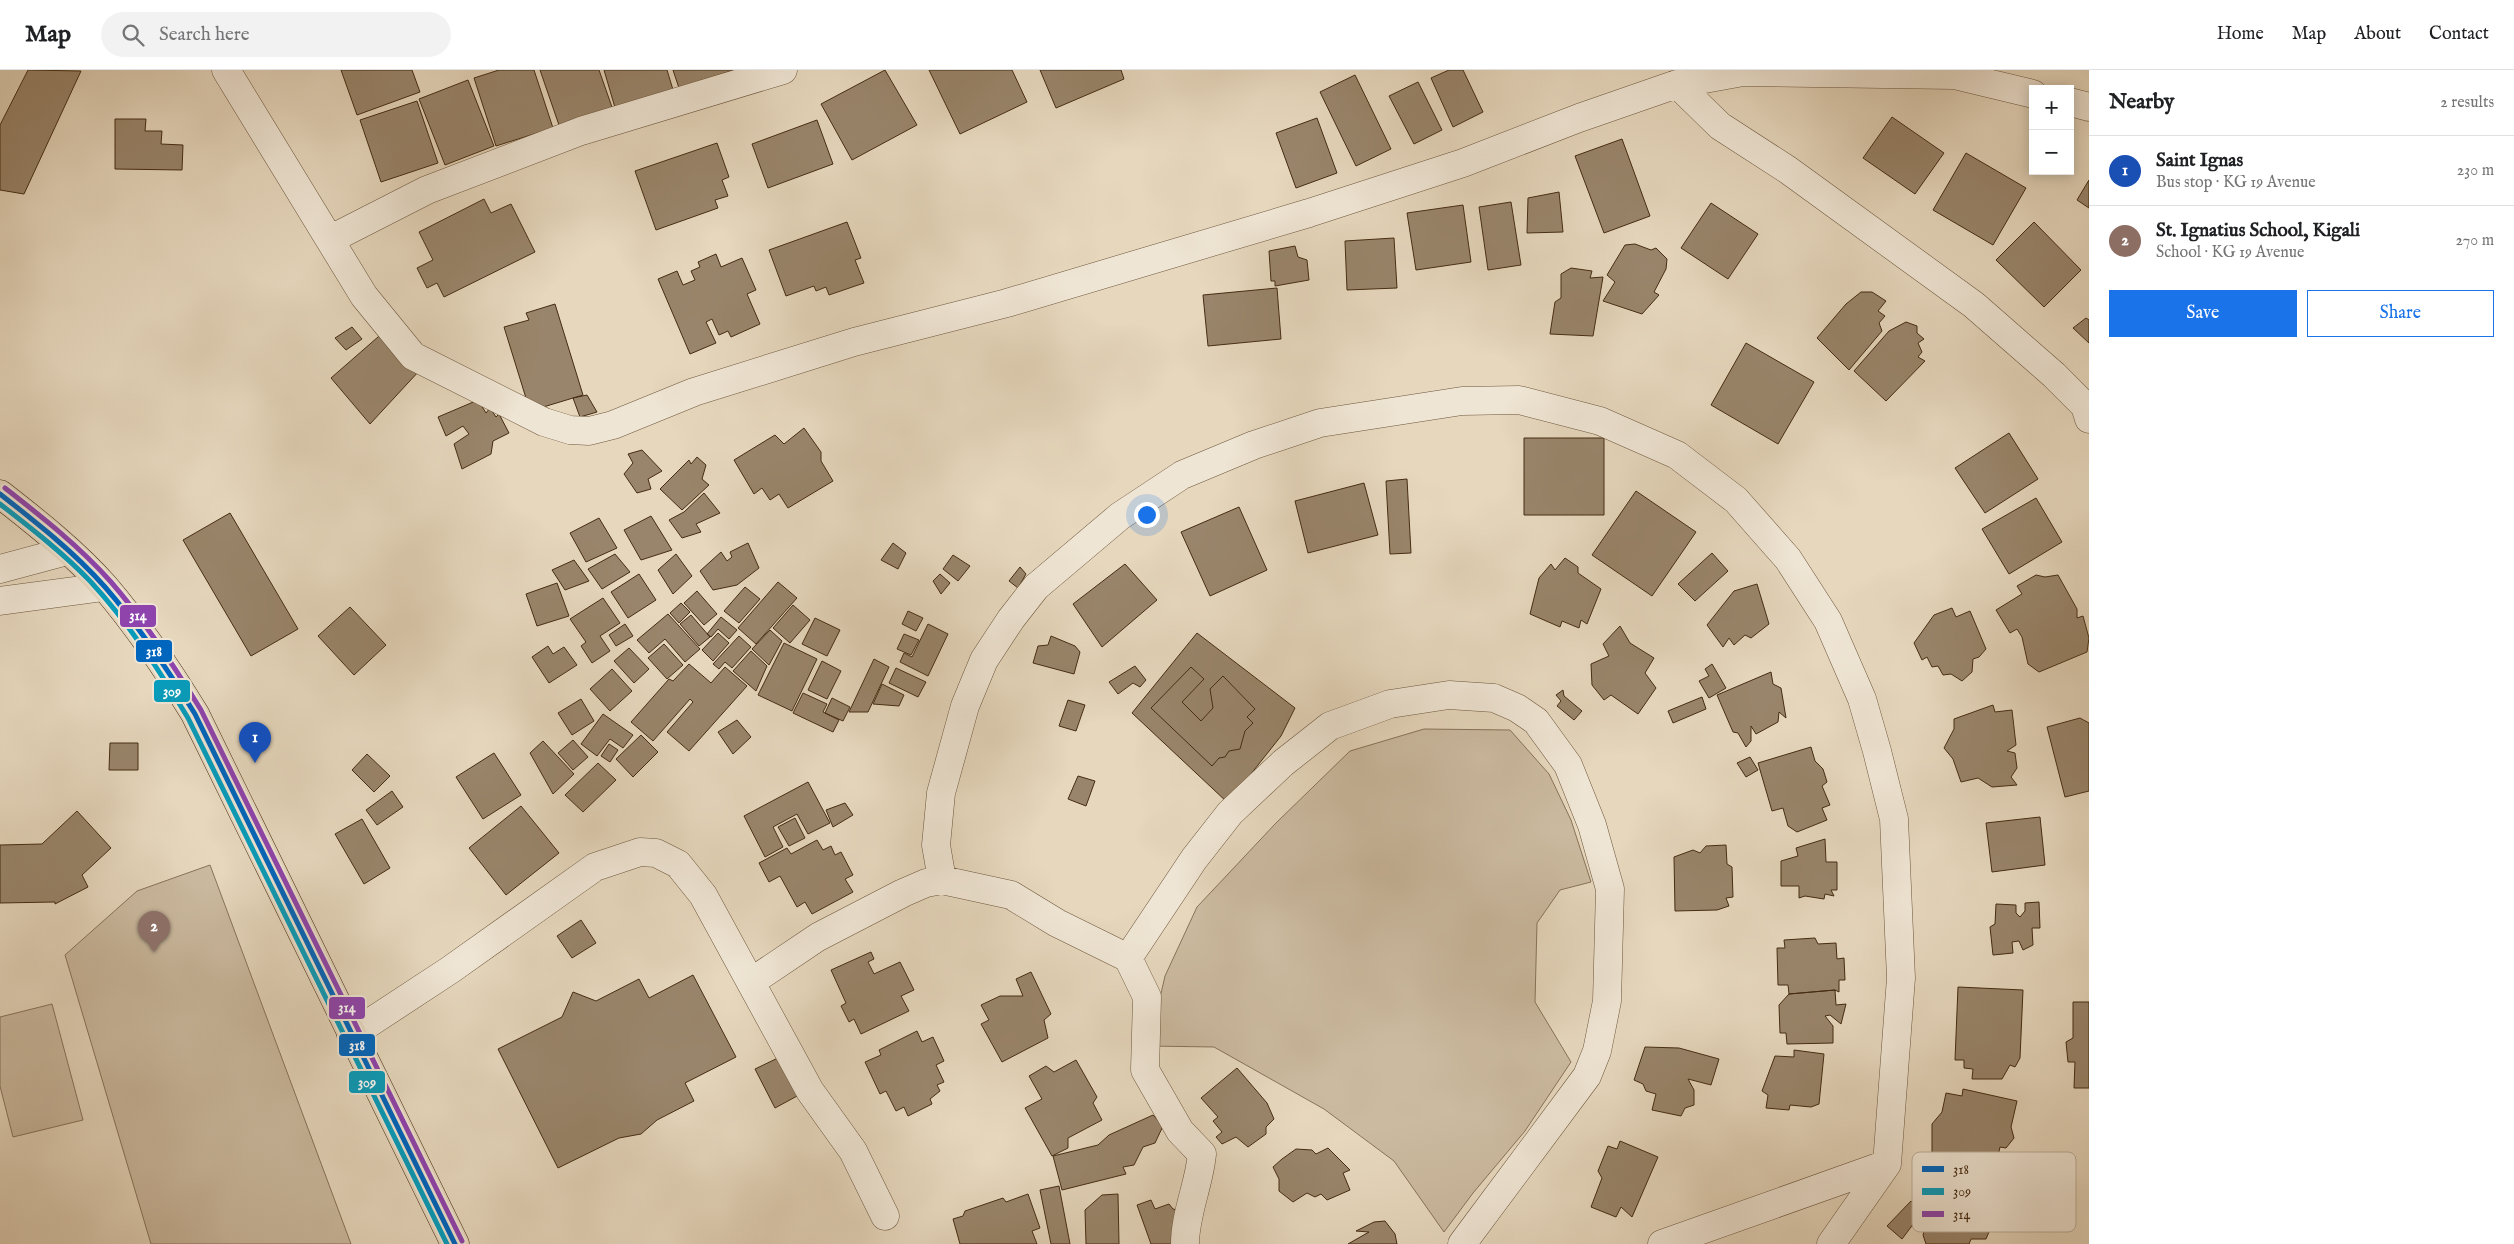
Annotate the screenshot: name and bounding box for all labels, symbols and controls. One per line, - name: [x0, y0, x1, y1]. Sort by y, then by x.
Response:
- search box: [101, 12, 451, 57]
- text: Map: [25, 19, 71, 50]
- icon: search: [119, 21, 147, 49]
- text: Search here: [159, 23, 250, 47]
- text: Home: [2217, 23, 2264, 46]
- text: Map: [2292, 23, 2326, 46]
- text: About: [2354, 23, 2401, 46]
- text: Contact: [2429, 23, 2489, 46]
- map controls: [2029, 85, 2074, 175]
- button: +: [2029, 85, 2074, 130]
- text: Nearby: [2109, 89, 2174, 116]
- text: 2 results: [2440, 93, 2494, 113]
- button: −: [2029, 130, 2074, 175]
- text: Saint Ignas: [2156, 149, 2243, 173]
- text: 1: [2122, 161, 2128, 181]
- text: 230 m: [2457, 161, 2494, 181]
- text: Bus stop · KG 19 Avenue: [2156, 173, 2316, 193]
- text: St. Ignatius School, Kigali: [2156, 219, 2360, 243]
- text: 2: [2121, 231, 2129, 251]
- text: 270 m: [2455, 231, 2494, 251]
- text: School · KG 19 Avenue: [2156, 243, 2304, 263]
- button: Save: [2109, 290, 2297, 337]
- button: Share: [2307, 290, 2494, 337]
- your location: [1134, 502, 1160, 528]
- line badge: 314: [119, 604, 157, 628]
- text: 314: [129, 607, 148, 625]
- line badge: 318: [135, 639, 173, 663]
- text: 318: [146, 643, 162, 661]
- line badge: 309: [153, 679, 191, 703]
- text: 309: [163, 683, 181, 701]
- pin: 1: [239, 722, 271, 763]
- pin: 2: [138, 911, 170, 952]
- line badge: 314: [328, 996, 366, 1020]
- text: 314: [338, 999, 357, 1017]
- line badge: 318: [338, 1033, 376, 1057]
- text: 318: [349, 1037, 365, 1055]
- line badge: 309: [348, 1070, 386, 1094]
- text: 309: [358, 1074, 376, 1092]
- legend: [1912, 1152, 2076, 1232]
- text: 318: [1953, 1161, 1969, 1179]
- text: 309: [1953, 1183, 1971, 1201]
- text: 314: [1953, 1206, 1970, 1224]

